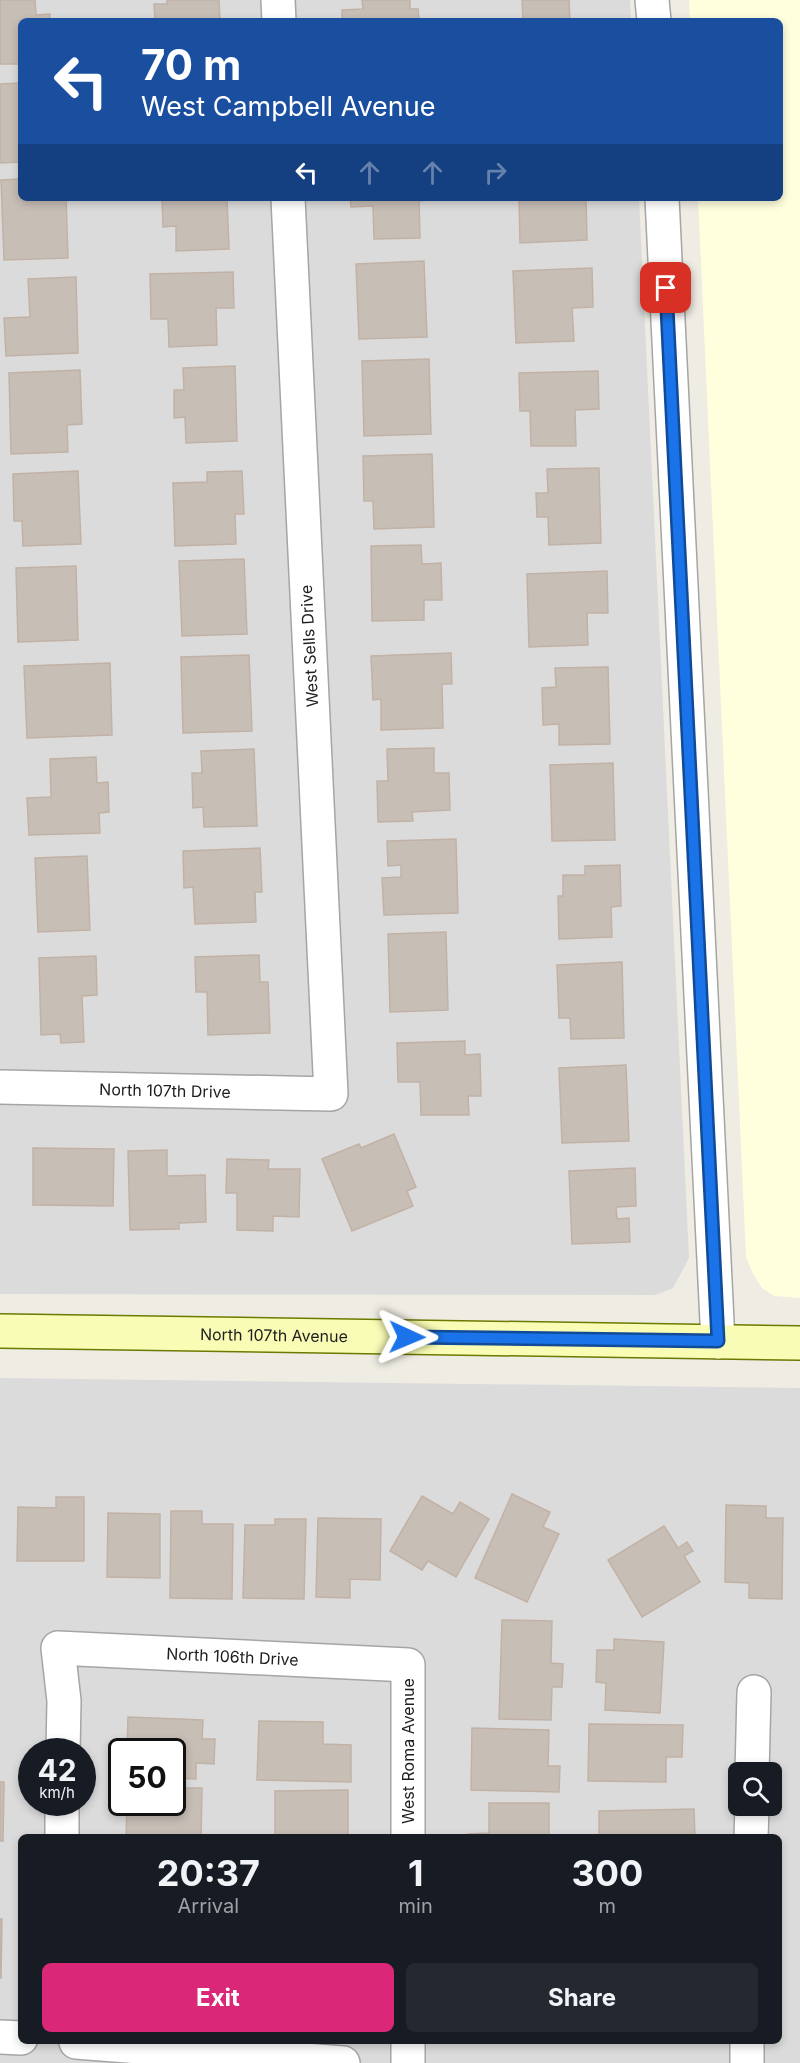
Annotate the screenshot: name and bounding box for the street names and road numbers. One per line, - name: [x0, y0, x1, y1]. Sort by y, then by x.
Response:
- street label: West Sells Drive: [296, 584, 322, 708]
- street label: North 107th Drive: [99, 1079, 231, 1102]
- street label: North 107th Avenue: [200, 1324, 348, 1346]
- street label: North 106th Drive: [166, 1643, 299, 1670]
- street label: West Roma Avenue: [398, 1678, 418, 1824]

